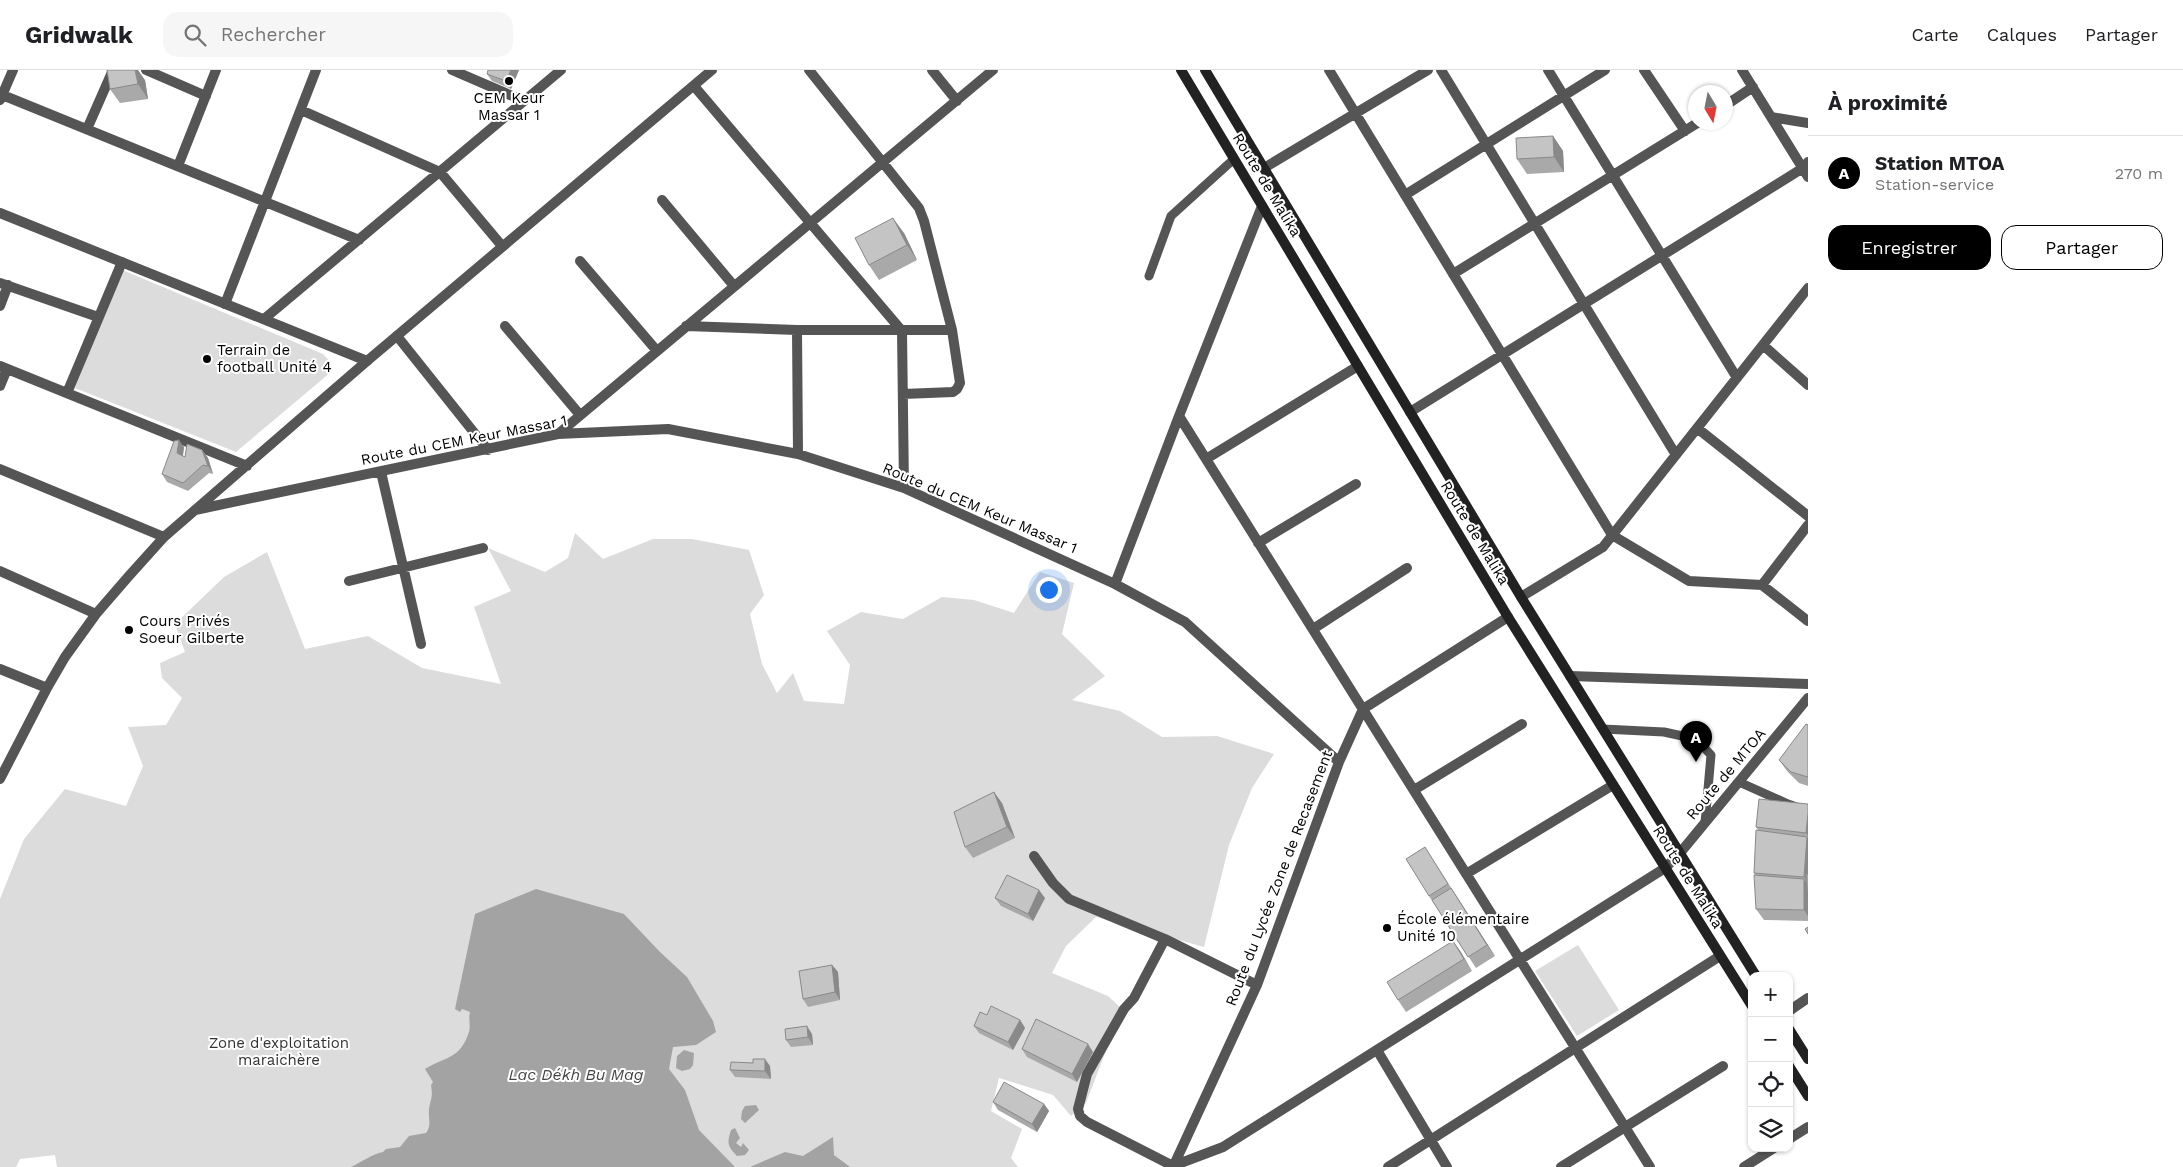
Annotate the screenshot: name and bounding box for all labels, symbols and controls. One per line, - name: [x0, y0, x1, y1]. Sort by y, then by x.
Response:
- search box: [163, 12, 513, 57]
- text: Gridwalk: [25, 21, 133, 49]
- icon: search: [181, 21, 209, 49]
- text: Rechercher: [221, 23, 326, 46]
- text: Carte: [1911, 24, 1959, 45]
- text: Calques: [1987, 24, 2057, 45]
- text: Partager: [2085, 24, 2158, 45]
- marker: CEM Keur Massar 1: [503, 75, 515, 87]
- north arrow: [1688, 85, 1733, 130]
- place label: CEM Keur Massar 1: [473, 89, 545, 124]
- text: À proximité: [1828, 90, 1948, 115]
- street label: Route de Malika: [1229, 130, 1305, 241]
- text: Station MTOA: [1875, 152, 2004, 175]
- text: A: [1839, 164, 1849, 183]
- text: 270 m: [2115, 164, 2163, 183]
- text: Station-service: [1875, 175, 1994, 194]
- button: Enregistrer: [1828, 225, 1991, 270]
- button: Partager: [2001, 225, 2163, 270]
- place label: Terrain de football Unité 4: [217, 341, 332, 376]
- marker: Terrain de football Unité 4: [201, 353, 213, 365]
- street label: Route du CEM Keur Massar 1: [359, 411, 569, 469]
- street label: Route du CEM Keur Massar 1: [880, 459, 1080, 557]
- street label: Route de Malika: [1437, 478, 1513, 589]
- your location: [1036, 577, 1062, 603]
- place label: Cours Privés Soeur Gilberte: [139, 612, 245, 647]
- marker: Cours Privés Soeur Gilberte: [123, 624, 135, 636]
- pin: A: [1680, 721, 1712, 762]
- street label: Route de MTOA: [1683, 725, 1769, 823]
- street label: Route du Lycée Zone de Recasement: [1222, 747, 1336, 1008]
- street label: Route de Malika: [1649, 822, 1727, 932]
- place label: École élémentaire Unité 10: [1397, 910, 1529, 945]
- marker: École élémentaire Unité 10: [1381, 922, 1393, 934]
- map controls: [1748, 972, 1793, 1152]
- button: +: [1748, 972, 1793, 1017]
- button: −: [1748, 1017, 1793, 1062]
- park label: Zone d'exploitation maraichère: [209, 1034, 349, 1069]
- button: locate: [1748, 1062, 1793, 1107]
- water label: Lac Dékh Bu Mag: [508, 1065, 644, 1084]
- button: layers: [1748, 1107, 1793, 1152]

